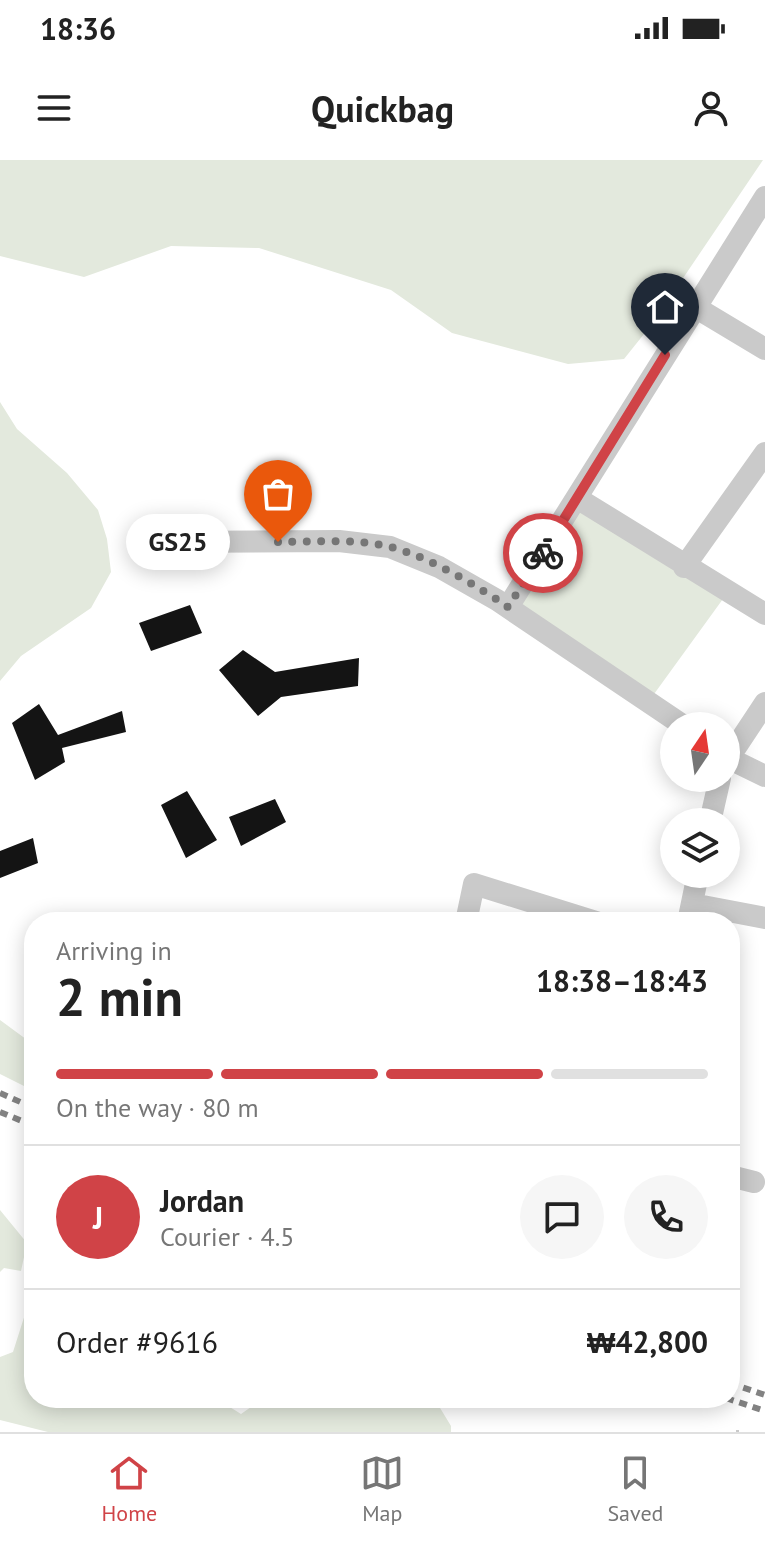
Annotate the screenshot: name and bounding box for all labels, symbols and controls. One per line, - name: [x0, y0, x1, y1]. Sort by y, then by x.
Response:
- text: 18:36: [40, 9, 116, 48]
- text: Quickbag: [311, 85, 454, 132]
- icon: menu: [32, 86, 76, 130]
- icon: person: [689, 86, 733, 130]
- pin: [631, 273, 699, 355]
- icon: home: [643, 285, 687, 329]
- pin: [244, 460, 312, 542]
- icon: bag: [256, 472, 300, 516]
- courier: [503, 513, 583, 593]
- callout: GS25: [126, 514, 230, 570]
- text: GS25: [148, 525, 208, 558]
- icon: bike: [521, 531, 565, 575]
- north arrow: [660, 712, 740, 792]
- map controls: [660, 712, 740, 888]
- button: layers: [660, 808, 740, 888]
- text: Arriving in: [56, 934, 172, 967]
- text: 18:38–18:43: [536, 961, 708, 1000]
- text: 2 min: [56, 963, 183, 1030]
- text: On the way · 80 m: [56, 1091, 259, 1124]
- button: chat: [520, 1175, 604, 1259]
- button: phone: [624, 1175, 708, 1259]
- text: Jordan: [160, 1181, 244, 1220]
- text: J: [93, 1198, 103, 1237]
- text: Courier · 4.5: [160, 1220, 294, 1253]
- text: Order #9616: [56, 1322, 218, 1361]
- text: ₩42,800: [587, 1322, 708, 1361]
- tab: Home: [102, 1451, 157, 1527]
- tab: Map: [360, 1451, 404, 1527]
- tab: Saved: [607, 1451, 663, 1527]

